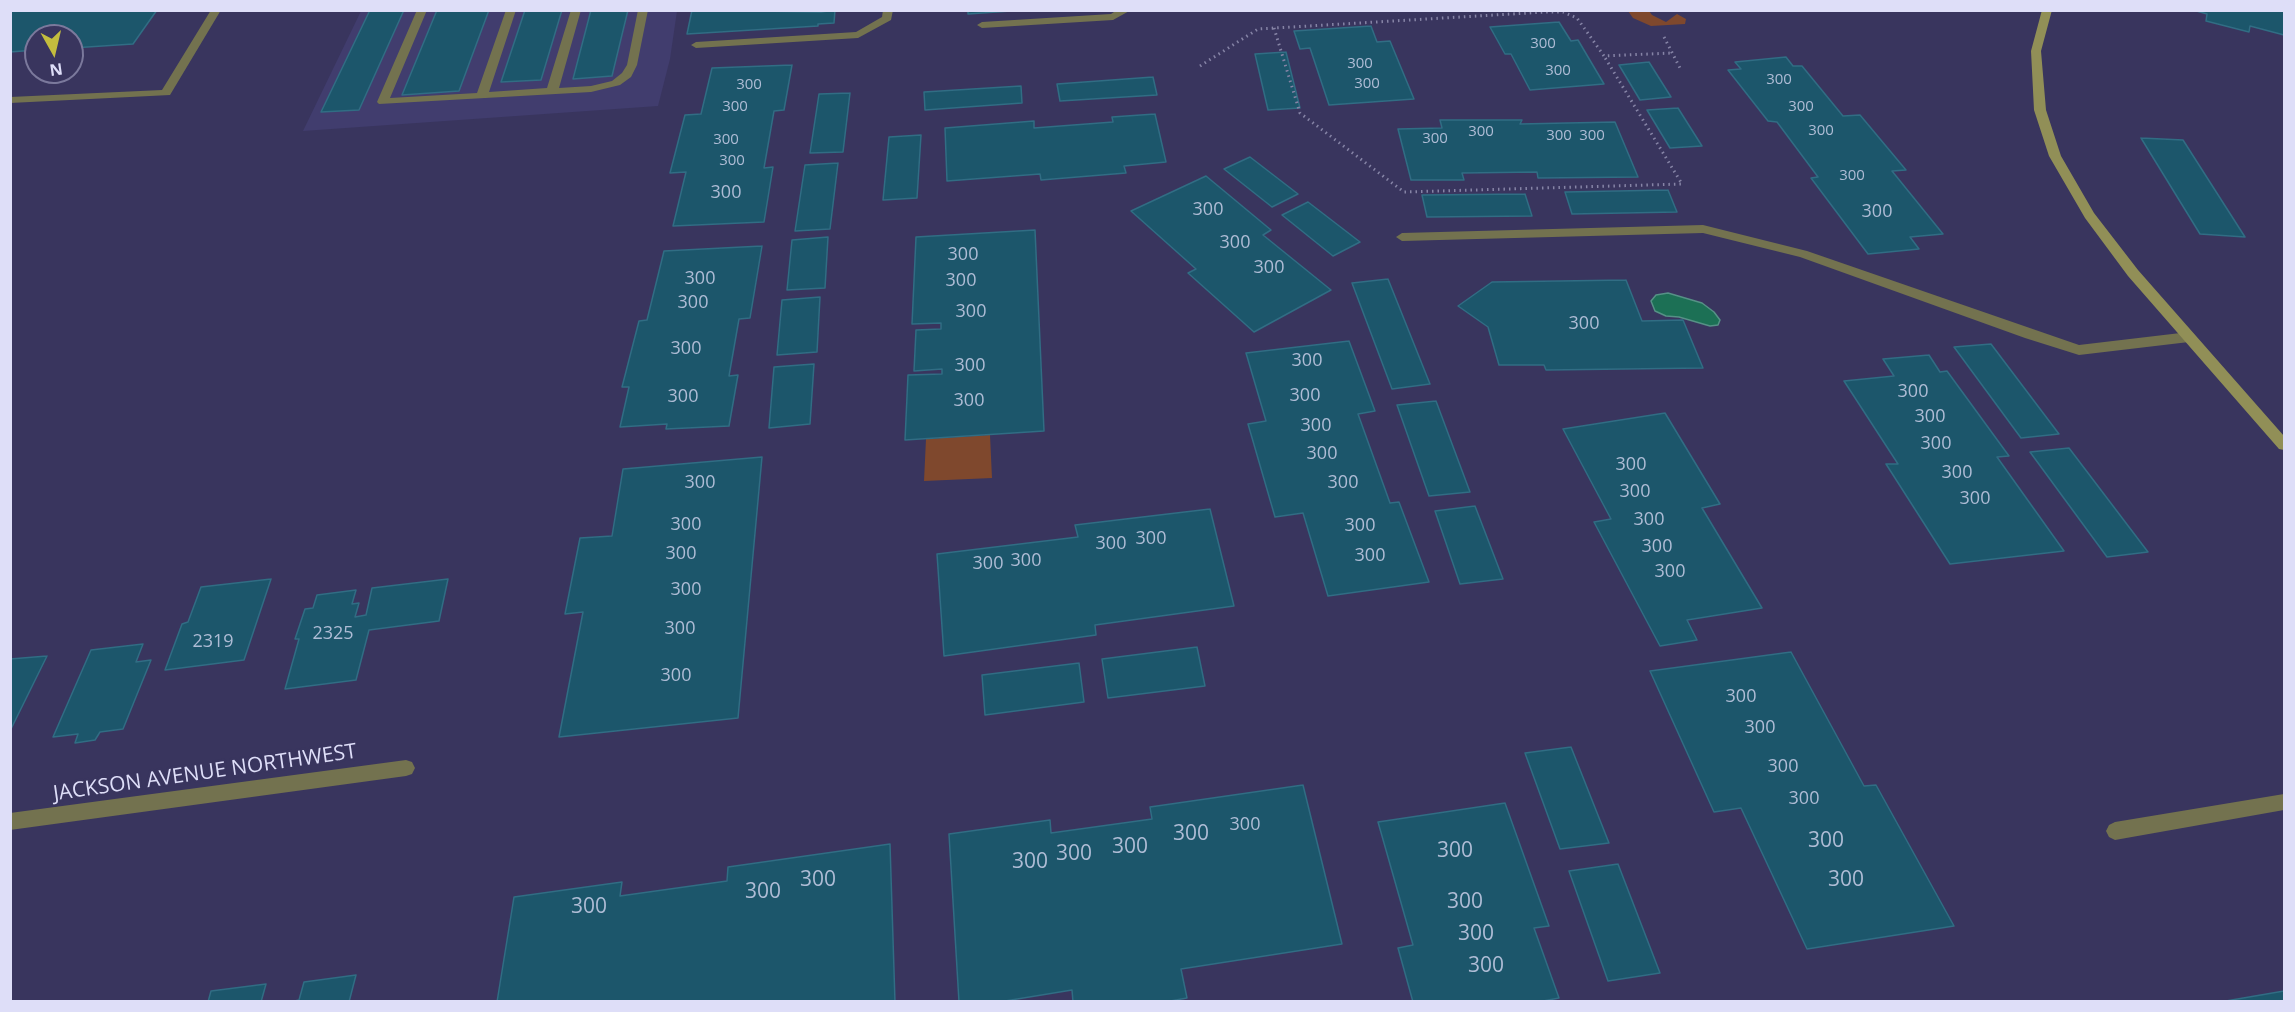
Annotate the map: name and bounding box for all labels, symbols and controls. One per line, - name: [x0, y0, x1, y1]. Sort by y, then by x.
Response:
- north arrow: [24, 24, 84, 84]
- house number: 300: [1530, 35, 1556, 53]
- house number: 300: [1347, 55, 1373, 73]
- text: N: [48, 58, 64, 82]
- house number: 300: [1545, 62, 1571, 80]
- house number: 300: [1766, 71, 1792, 89]
- house number: 300: [1354, 75, 1380, 93]
- house number: 300: [736, 76, 762, 94]
- house number: 300: [722, 98, 748, 116]
- house number: 300: [1788, 98, 1814, 116]
- house number: 300: [1808, 122, 1834, 140]
- house number: 300: [1468, 123, 1494, 141]
- house number: 300: [1546, 127, 1572, 145]
- house number: 300: [1579, 127, 1605, 145]
- house number: 300: [1422, 130, 1448, 148]
- house number: 300: [713, 131, 739, 149]
- house number: 300: [719, 152, 745, 170]
- house number: 300: [1839, 167, 1865, 185]
- house number: 300: [711, 182, 741, 204]
- house number: 300: [1193, 199, 1223, 221]
- house number: 300: [1862, 201, 1892, 223]
- house number: 300: [1220, 232, 1250, 254]
- house number: 300: [948, 244, 978, 266]
- house number: 300: [1254, 257, 1284, 279]
- house number: 300: [685, 268, 715, 290]
- house number: 300: [946, 270, 976, 292]
- house number: 300: [678, 292, 708, 314]
- house number: 300: [956, 301, 986, 323]
- house number: 300: [1569, 313, 1599, 335]
- house number: 300: [671, 338, 701, 360]
- house number: 300: [1292, 350, 1322, 372]
- house number: 300: [955, 355, 985, 377]
- house number: 300: [1898, 381, 1928, 403]
- house number: 300: [1290, 385, 1320, 407]
- house number: 300: [668, 386, 698, 408]
- house number: 300: [954, 390, 984, 412]
- house number: 300: [1915, 406, 1945, 428]
- house number: 300: [1301, 415, 1331, 437]
- house number: 300: [1921, 433, 1951, 455]
- house number: 300: [1307, 443, 1337, 465]
- house number: 300: [1616, 454, 1646, 476]
- house number: 300: [1942, 462, 1972, 484]
- house number: 300: [685, 472, 715, 494]
- house number: 300: [1328, 472, 1358, 494]
- house number: 300: [1620, 481, 1650, 503]
- house number: 300: [1960, 488, 1990, 510]
- house number: 300: [1634, 509, 1664, 531]
- house number: 300: [671, 514, 701, 536]
- house number: 300: [1345, 515, 1375, 537]
- house number: 300: [1136, 528, 1166, 550]
- house number: 300: [1096, 533, 1126, 555]
- house number: 300: [1642, 536, 1672, 558]
- house number: 300: [666, 543, 696, 565]
- house number: 300: [1355, 545, 1385, 567]
- house number: 300: [1011, 550, 1041, 572]
- house number: 300: [973, 553, 1003, 575]
- house number: 300: [1655, 561, 1685, 583]
- house number: 300: [671, 579, 701, 601]
- house number: 300: [665, 618, 695, 640]
- house number: 2325: [312, 623, 354, 645]
- house number: 2319: [192, 631, 234, 653]
- house number: 300: [661, 665, 691, 687]
- house number: 300: [1726, 686, 1756, 708]
- house number: 300: [1745, 717, 1775, 739]
- street label: JACKSON AVENUE NORTHWEST: [52, 739, 358, 807]
- house number: 300: [1768, 756, 1798, 778]
- house number: 300: [1789, 788, 1819, 810]
- house number: 300: [1230, 814, 1260, 836]
- house number: 300: [1173, 821, 1209, 847]
- house number: 300: [1808, 828, 1844, 854]
- house number: 300: [1112, 834, 1148, 860]
- house number: 300: [1437, 838, 1473, 864]
- house number: 300: [1056, 841, 1092, 867]
- house number: 300: [1012, 849, 1048, 875]
- house number: 300: [800, 867, 836, 893]
- house number: 300: [1828, 867, 1864, 893]
- house number: 300: [745, 879, 781, 905]
- house number: 300: [1447, 889, 1483, 915]
- house number: 300: [571, 894, 607, 920]
- house number: 300: [1458, 921, 1494, 947]
- house number: 300: [1468, 953, 1504, 979]

